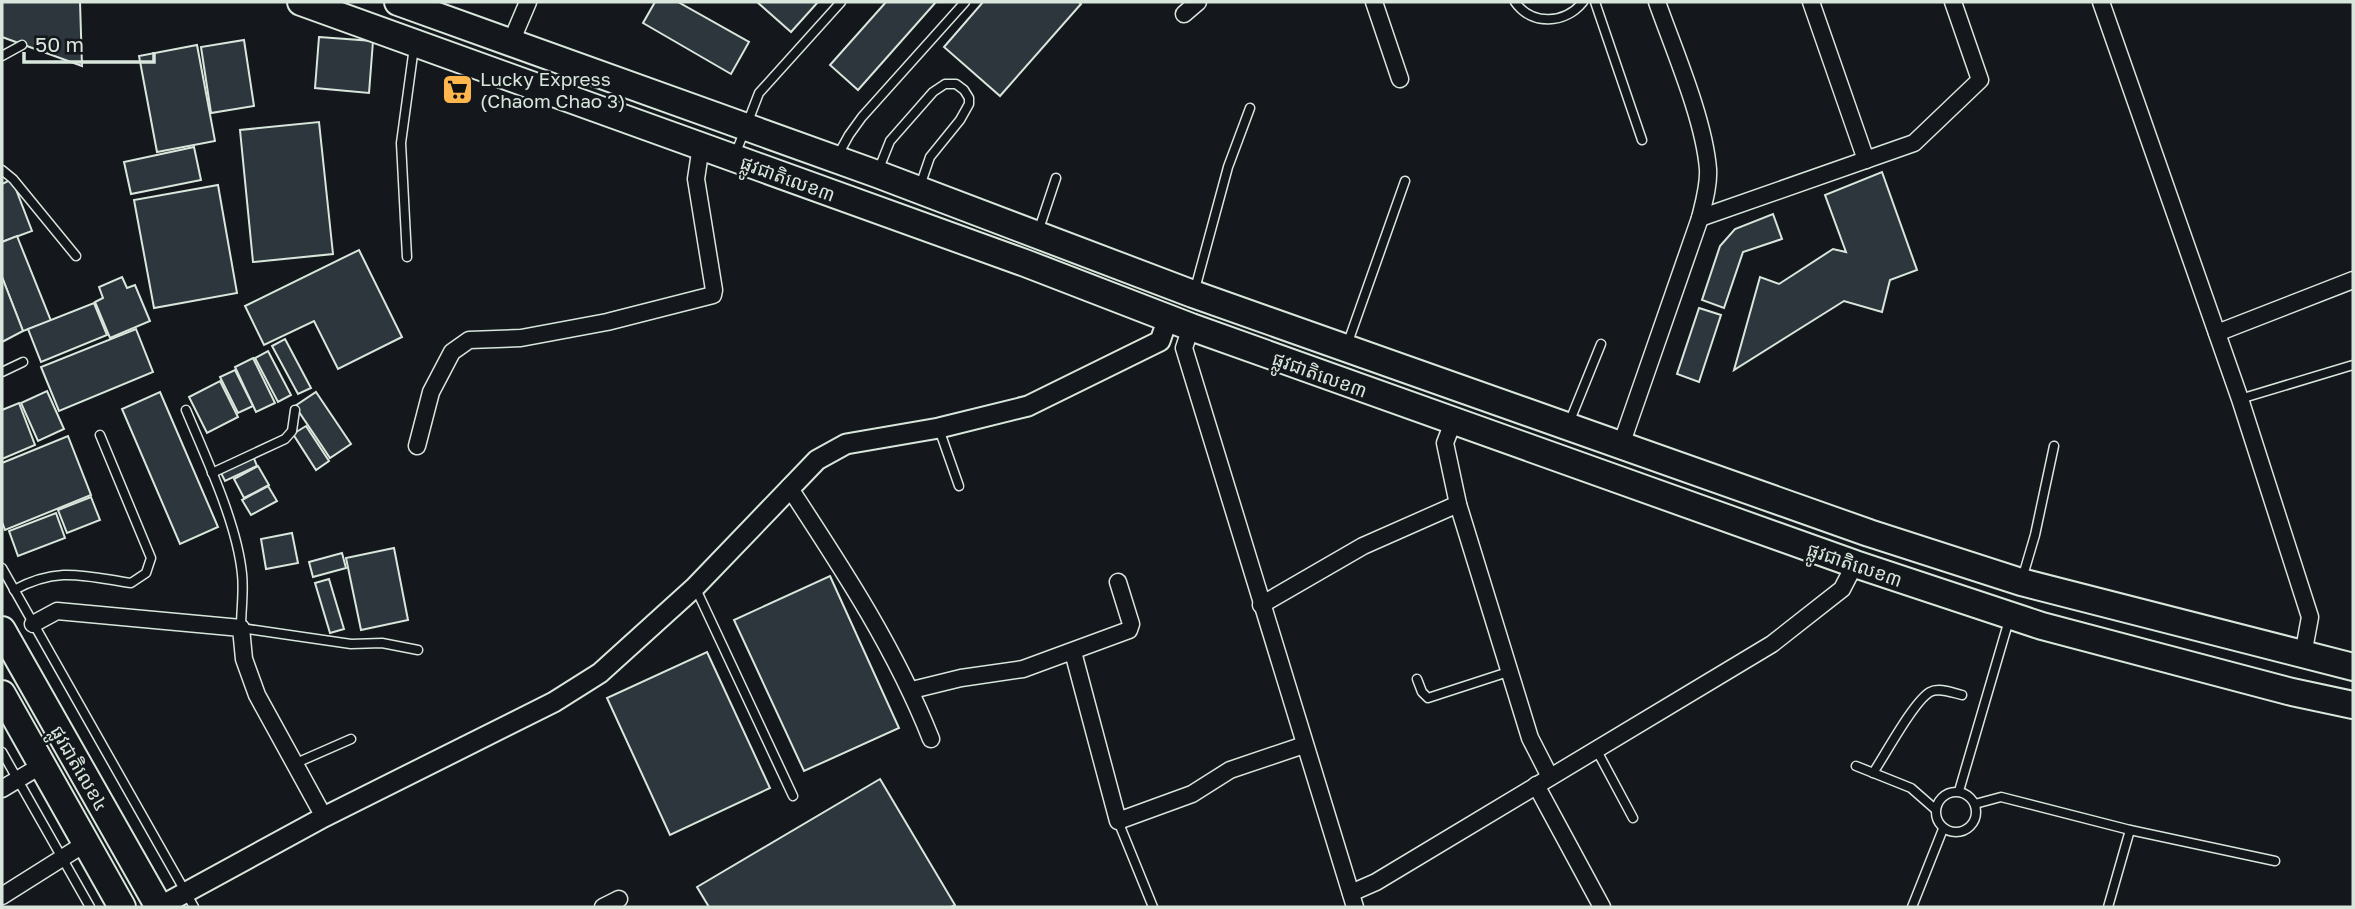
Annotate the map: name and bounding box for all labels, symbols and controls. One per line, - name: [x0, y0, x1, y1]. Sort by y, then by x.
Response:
- scale bar: [24, 21, 154, 65]
- text: 50 m: [35, 31, 84, 57]
- place label: Lucky Express (Chaom Chao 3): [480, 67, 625, 112]
- supermarket icon: Lucky Express (Chaom Chao 3): [440, 72, 474, 106]
- street label: ផ្លូវជាតិលេខ៣: [735, 150, 839, 212]
- street label: ផ្លូវជាតិលេខ៣: [1267, 346, 1371, 408]
- street label: ផ្លូវជាតិលេខ៣: [1802, 537, 1906, 597]
- street label: ផ្លូវជាតិលេខ៤: [41, 721, 114, 818]

